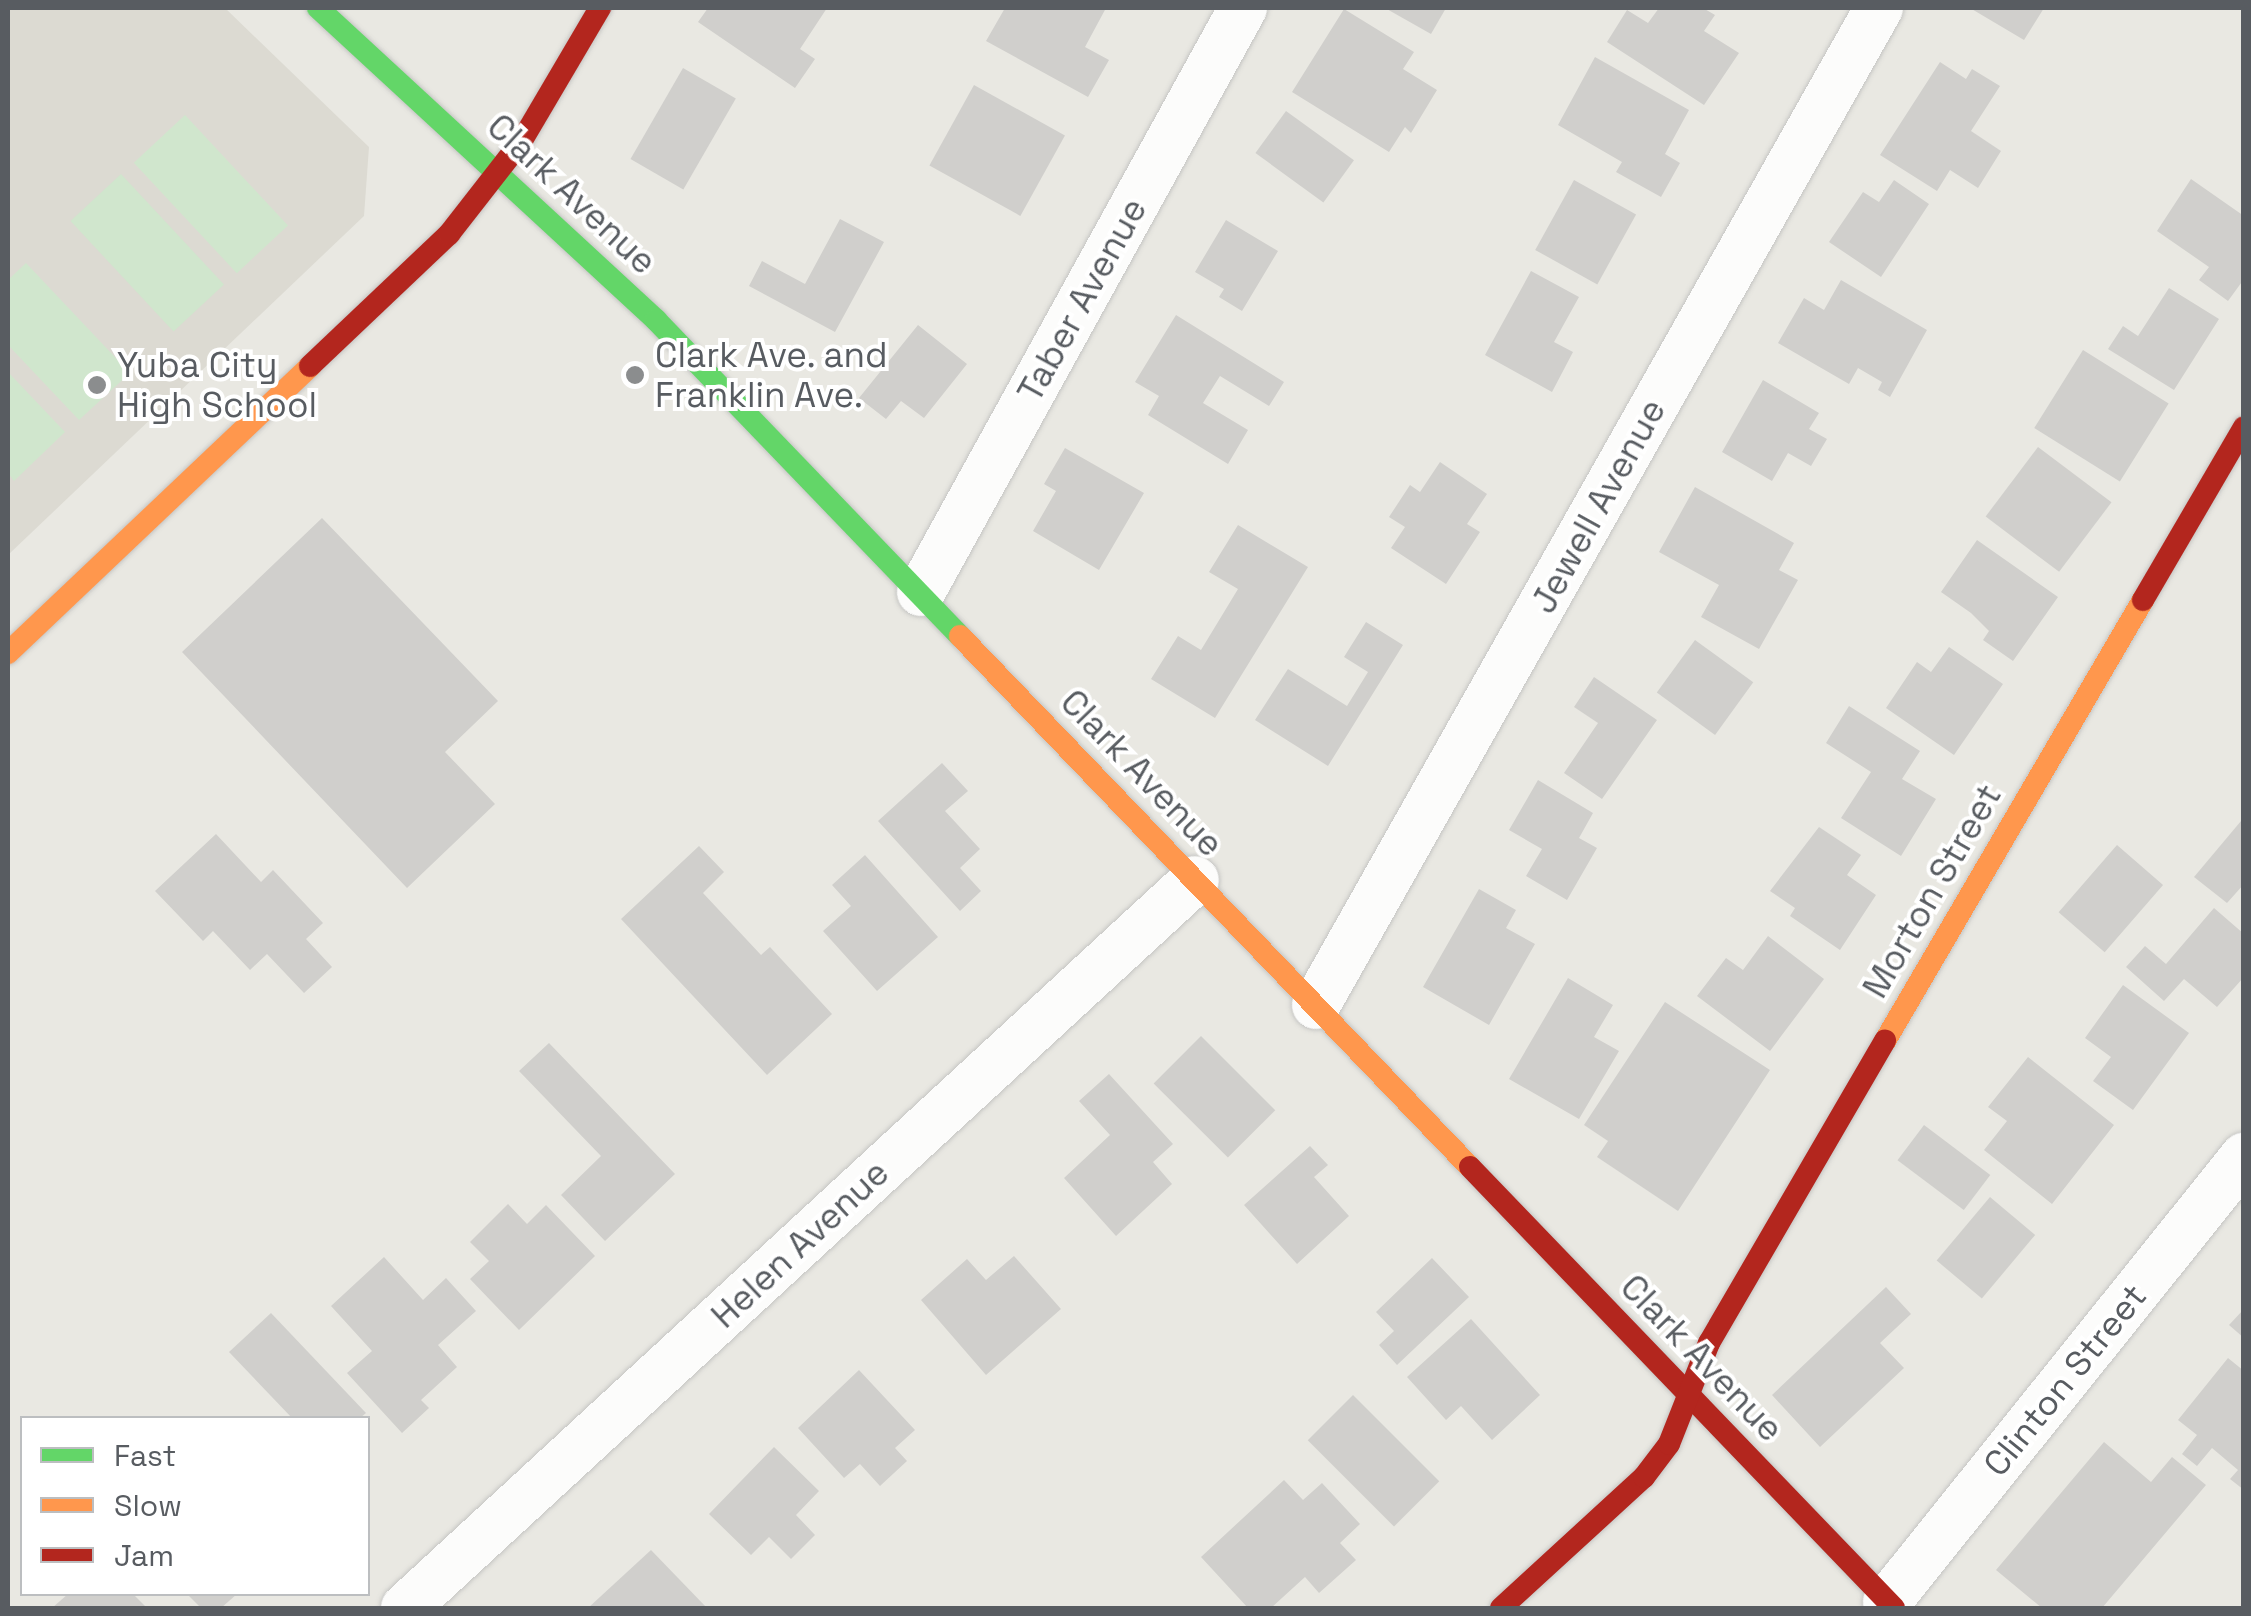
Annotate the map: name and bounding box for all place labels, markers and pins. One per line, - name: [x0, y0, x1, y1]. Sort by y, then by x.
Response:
- place label: Clark Ave. and Franklin Ave.: [655, 334, 889, 416]
- place label: Yuba City High School: [117, 344, 317, 426]
- marker: Clark Ave. and Franklin Ave.: [624, 364, 646, 386]
- marker: Yuba City High School: [86, 374, 108, 396]

